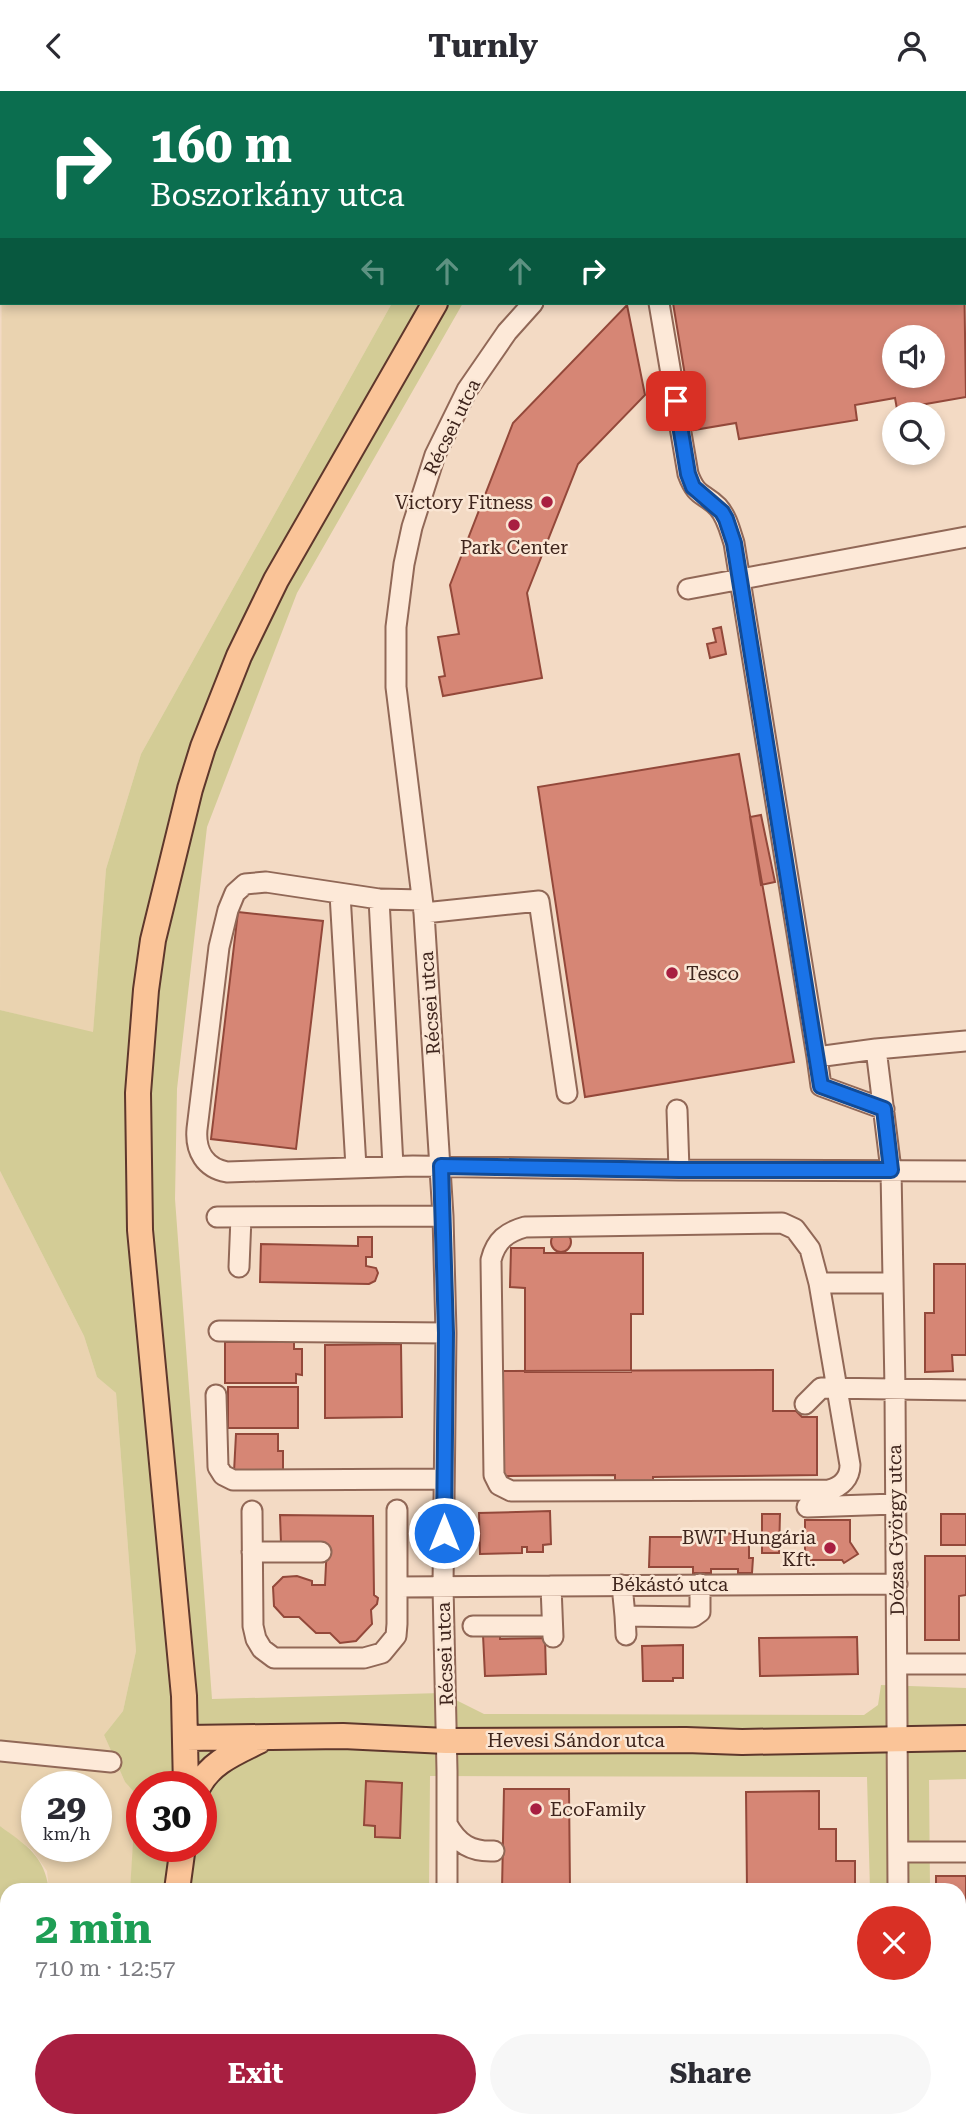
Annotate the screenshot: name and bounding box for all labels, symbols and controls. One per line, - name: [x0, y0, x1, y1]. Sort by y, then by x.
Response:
- icon: back: [35, 27, 73, 65]
- text: Turnly: [428, 27, 538, 65]
- icon: person: [893, 27, 931, 65]
- text: 160 m: [150, 117, 292, 174]
- icon: right: [35, 119, 126, 210]
- text: Boszorkány utca: [150, 176, 405, 214]
- icon: left: [355, 252, 393, 290]
- icon: ahead: [428, 252, 466, 290]
- icon: ahead: [501, 252, 539, 290]
- icon: right: [574, 252, 612, 290]
- map controls: [882, 325, 945, 465]
- button: sound: [882, 325, 945, 388]
- pin: [646, 371, 706, 431]
- street label: Récsei utca: [419, 375, 485, 479]
- icon: arrive: [657, 382, 695, 420]
- button: search: [882, 402, 945, 465]
- place label: Victory Fitness: [395, 491, 533, 514]
- marker: Victory Fitness: [539, 494, 555, 510]
- marker: Park Center: [506, 517, 522, 533]
- place label: Park Center: [460, 536, 568, 559]
- street label: Récsei utca: [415, 950, 445, 1056]
- place label: Tesco: [686, 962, 739, 985]
- marker: Tesco: [664, 965, 680, 981]
- street label: Dózsa György utca: [883, 1443, 909, 1616]
- position arrow: [407, 1496, 481, 1570]
- place label: BWT Hungária Kft.: [682, 1526, 817, 1571]
- marker: BWT Hungária Kft.: [822, 1540, 838, 1556]
- street label: Békástó utca: [612, 1573, 729, 1596]
- street label: Récsei utca: [432, 1601, 458, 1706]
- street label: Hevesi Sándor utca: [487, 1729, 665, 1752]
- speed limit sign: 30: [126, 1771, 217, 1862]
- text: 29: [47, 1787, 86, 1828]
- place label: EcoFamily: [550, 1798, 647, 1821]
- marker: EcoFamily: [528, 1801, 544, 1817]
- text: km/h: [42, 1823, 91, 1844]
- text: 2 min: [35, 1904, 152, 1953]
- button: close: [857, 1906, 931, 1980]
- text: 710 m · 12:57: [35, 1955, 175, 1982]
- button: Exit: [35, 2034, 476, 2114]
- button: Share: [490, 2034, 931, 2114]

